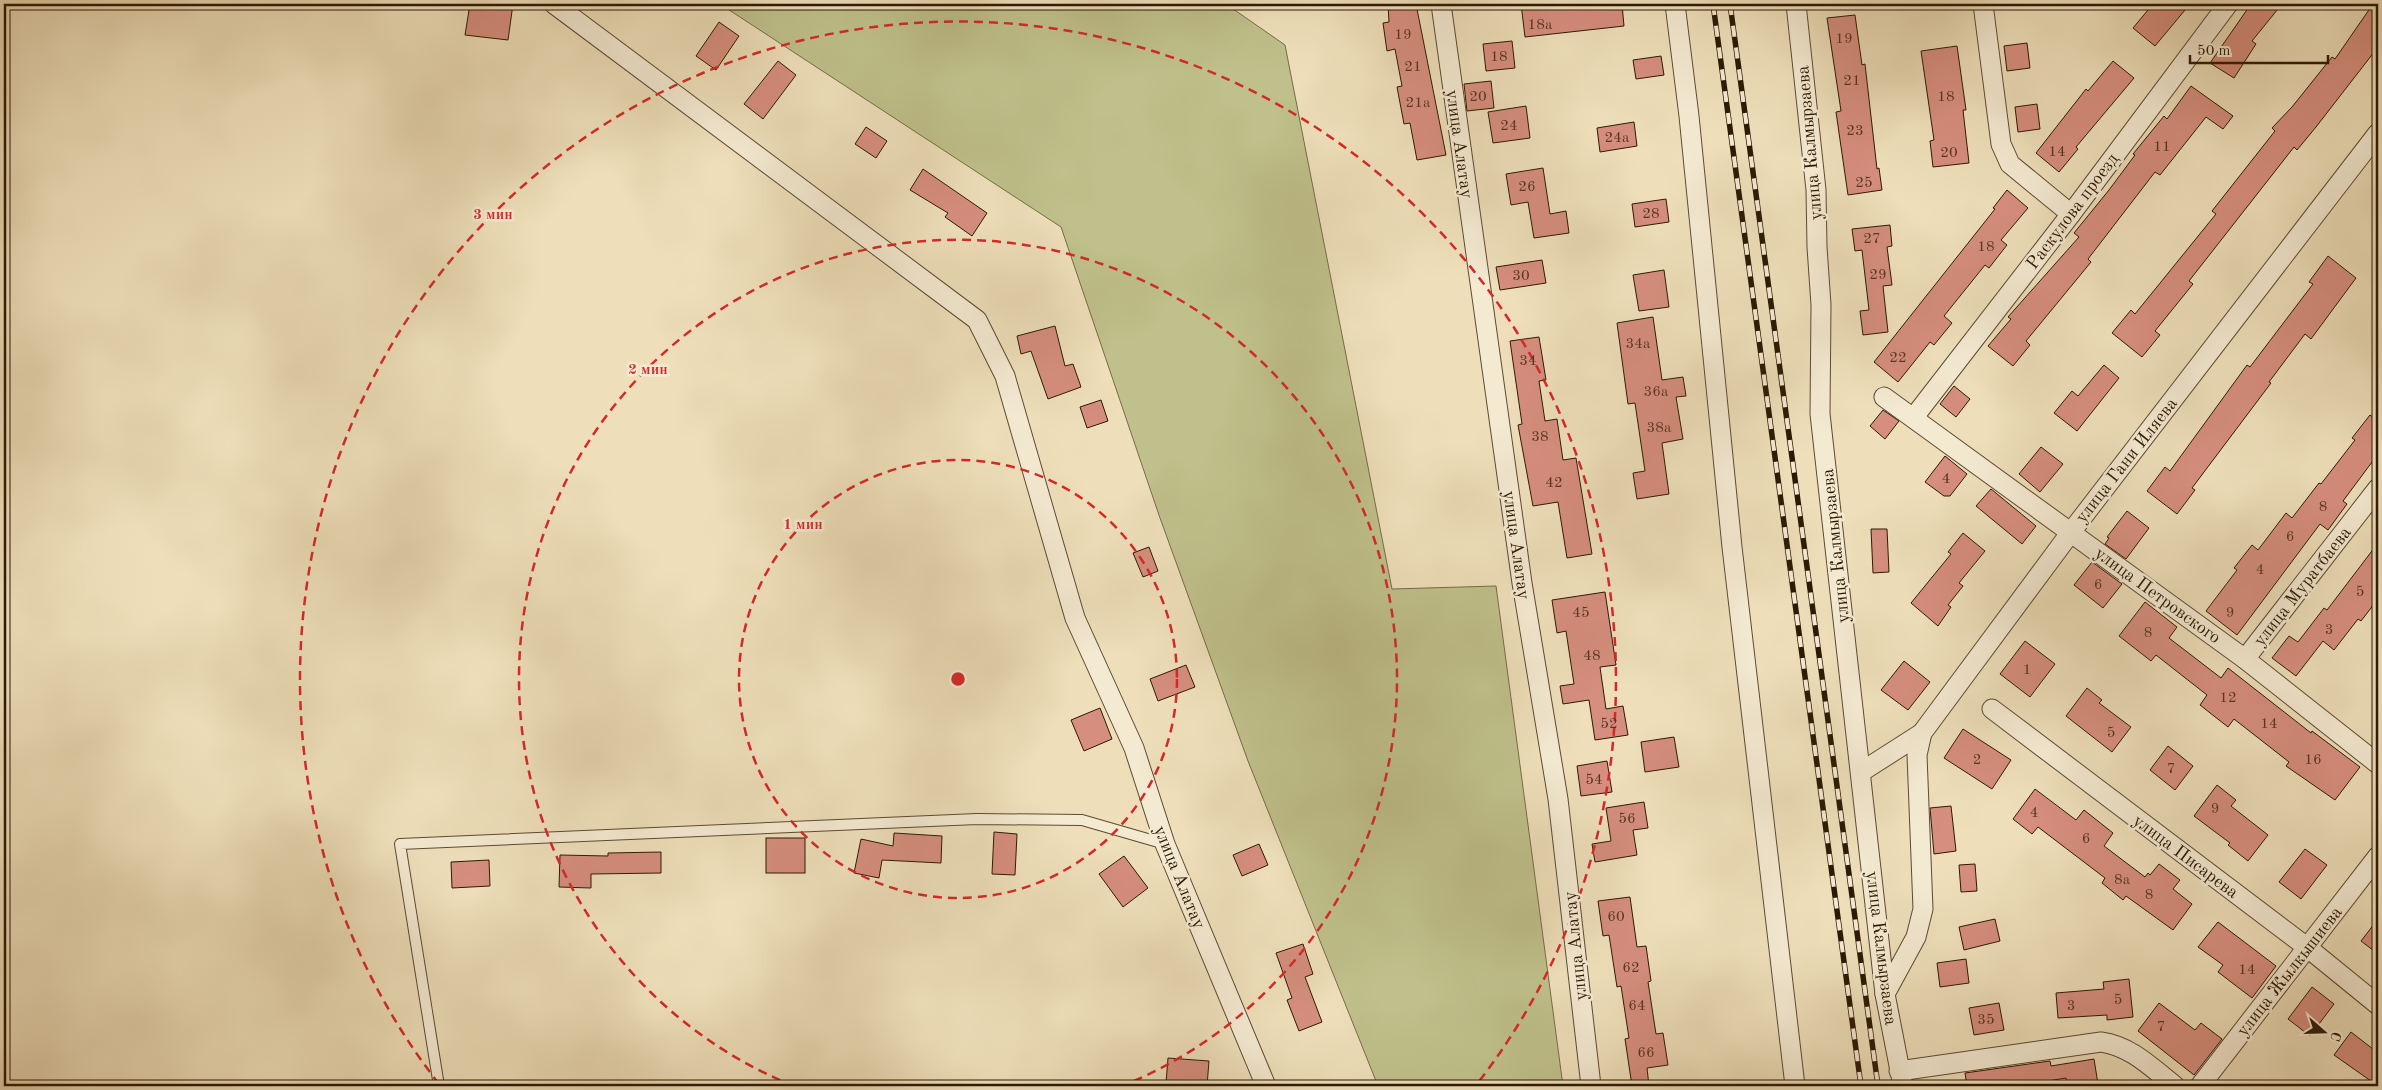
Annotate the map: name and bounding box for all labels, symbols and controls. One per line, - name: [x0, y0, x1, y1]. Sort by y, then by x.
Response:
- house number: 18а: [1528, 18, 1553, 33]
- house number: 19: [1394, 28, 1412, 43]
- house number: 19: [1835, 32, 1853, 47]
- scale bar: [2190, 32, 2327, 64]
- text: 50 m: [2197, 44, 2231, 59]
- house number: 18: [1490, 50, 1508, 65]
- house number: 21: [1404, 60, 1422, 75]
- street label: улица Калмырзаева: [1794, 65, 1826, 221]
- house number: 21: [1843, 74, 1861, 89]
- street label: улица Алатау: [1442, 89, 1476, 200]
- house number: 20: [1469, 90, 1487, 105]
- house number: 18: [1937, 90, 1955, 105]
- house number: 21а: [1406, 96, 1431, 111]
- house number: 24: [1500, 119, 1518, 134]
- house number: 23: [1846, 124, 1864, 139]
- house number: 24а: [1605, 131, 1630, 146]
- house number: 11: [2153, 140, 2171, 155]
- house number: 14: [2048, 145, 2066, 160]
- house number: 20: [1940, 146, 1958, 161]
- street label: Раскулова проезд: [2023, 150, 2122, 273]
- house number: 25: [1855, 176, 1873, 191]
- house number: 26: [1518, 180, 1536, 195]
- house number: 28: [1642, 207, 1660, 222]
- text: 3 мин: [473, 208, 513, 223]
- house number: 27: [1863, 232, 1881, 247]
- house number: 18: [1977, 240, 1995, 255]
- house number: 29: [1869, 268, 1887, 283]
- house number: 30: [1512, 269, 1530, 284]
- house number: 34а: [1626, 337, 1651, 352]
- house number: 22: [1889, 351, 1907, 366]
- house number: 34: [1519, 354, 1537, 369]
- text: 2 мин: [628, 363, 668, 378]
- house number: 36а: [1644, 385, 1669, 400]
- street label: улица Гани Иляева: [2072, 395, 2181, 527]
- house number: 38а: [1647, 421, 1672, 436]
- house number: 38: [1531, 430, 1549, 445]
- street label: улица Калмырзаева: [1819, 468, 1853, 624]
- house number: 4: [1942, 472, 1950, 487]
- house number: 42: [1545, 476, 1563, 491]
- street label: улица Алатау: [1499, 490, 1533, 601]
- house number: 8: [2319, 500, 2327, 515]
- text: 1 мин: [783, 518, 823, 533]
- street label: улица Муратбаева: [2251, 523, 2355, 650]
- house number: 6: [2286, 530, 2294, 545]
- street label: улица Петровского: [2091, 544, 2224, 647]
- house number: 4: [2256, 563, 2264, 578]
- house number: 6: [2094, 578, 2102, 593]
- house number: 5: [2356, 585, 2364, 600]
- house number: 45: [1572, 606, 1590, 621]
- house number: 9: [2226, 606, 2234, 621]
- house number: 3: [2325, 623, 2333, 638]
- house number: 8: [2144, 626, 2152, 641]
- house number: 48: [1583, 649, 1601, 664]
- house number: 1: [2023, 663, 2031, 678]
- centre of rings: [949, 670, 967, 688]
- house number: 12: [2219, 691, 2237, 706]
- house number: 52: [1600, 717, 1618, 732]
- house number: 14: [2260, 717, 2278, 732]
- house number: 5: [2107, 726, 2115, 741]
- house number: 2: [1973, 753, 1981, 768]
- house number: 16: [2304, 753, 2322, 768]
- house number: 7: [2167, 762, 2175, 777]
- house number: 54: [1585, 773, 1603, 788]
- house number: 9: [2211, 802, 2219, 817]
- house number: 4: [2030, 806, 2038, 821]
- street label: улица Писарева: [2129, 811, 2242, 902]
- house number: 56: [1618, 812, 1636, 827]
- street label: улица Алатау: [1150, 823, 1208, 932]
- house number: 6: [2082, 832, 2090, 847]
- street label: улица Калмырзаева: [1863, 870, 1899, 1026]
- house number: 8а: [2114, 873, 2131, 888]
- house number: 8: [2145, 888, 2153, 903]
- street label: улица Алатау: [1561, 890, 1591, 1001]
- street label: улица Жылкышиева: [2234, 903, 2346, 1040]
- house number: 60: [1607, 910, 1625, 925]
- house number: 62: [1622, 961, 1640, 976]
- house number: 14: [2238, 963, 2256, 978]
- house number: 5: [2114, 993, 2122, 1008]
- house number: 64: [1628, 999, 1646, 1014]
- house number: 3: [2067, 999, 2075, 1014]
- north arrow: [2300, 1008, 2350, 1058]
- house number: 35: [1977, 1013, 1995, 1028]
- house number: 7: [2157, 1020, 2165, 1035]
- text: С: [2327, 1029, 2343, 1043]
- house number: 66: [1637, 1046, 1655, 1061]

